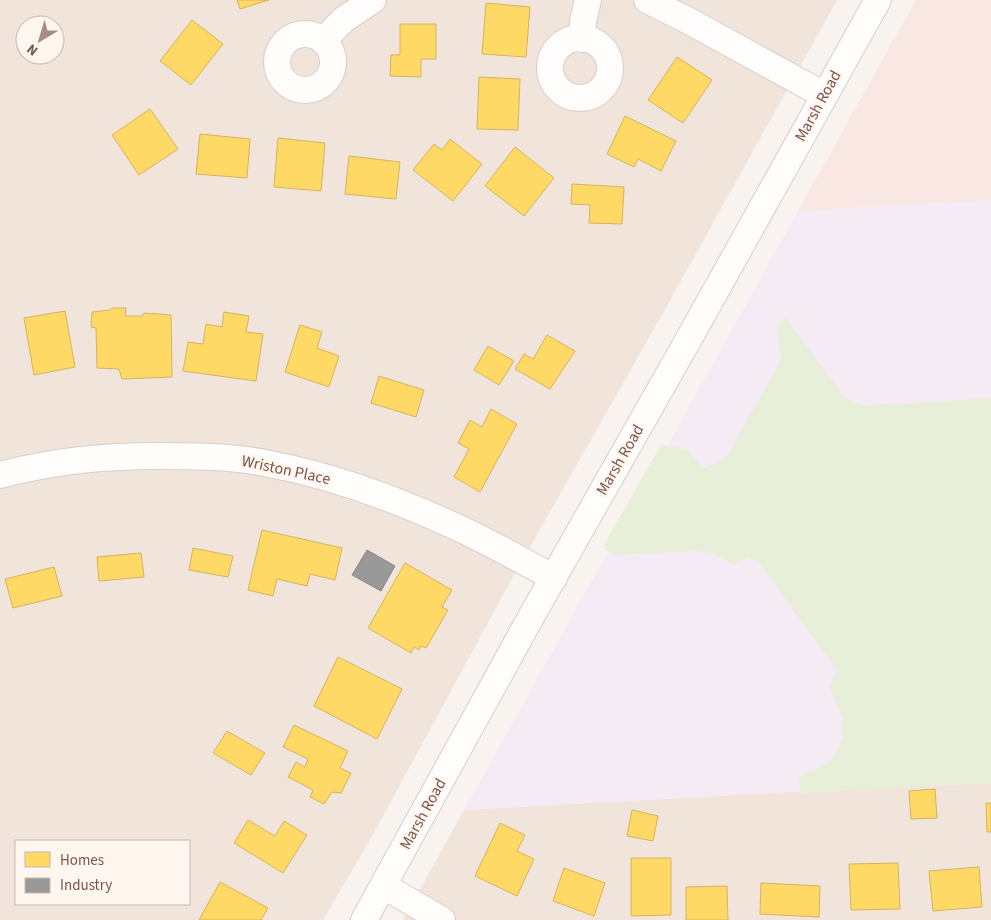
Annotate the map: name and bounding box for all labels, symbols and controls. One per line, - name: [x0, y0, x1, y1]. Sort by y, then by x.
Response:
- north arrow: [15, 15, 65, 65]
- text: N: [23, 39, 42, 60]
- street label: Marsh Road: [789, 66, 847, 146]
- street label: Marsh Road: [591, 421, 649, 499]
- street label: Wriston Place: [240, 450, 333, 490]
- street label: Marsh Road: [394, 774, 452, 854]
- legend: [15, 840, 190, 905]
- text: Homes: [60, 850, 104, 871]
- text: Industry: [60, 875, 112, 896]

